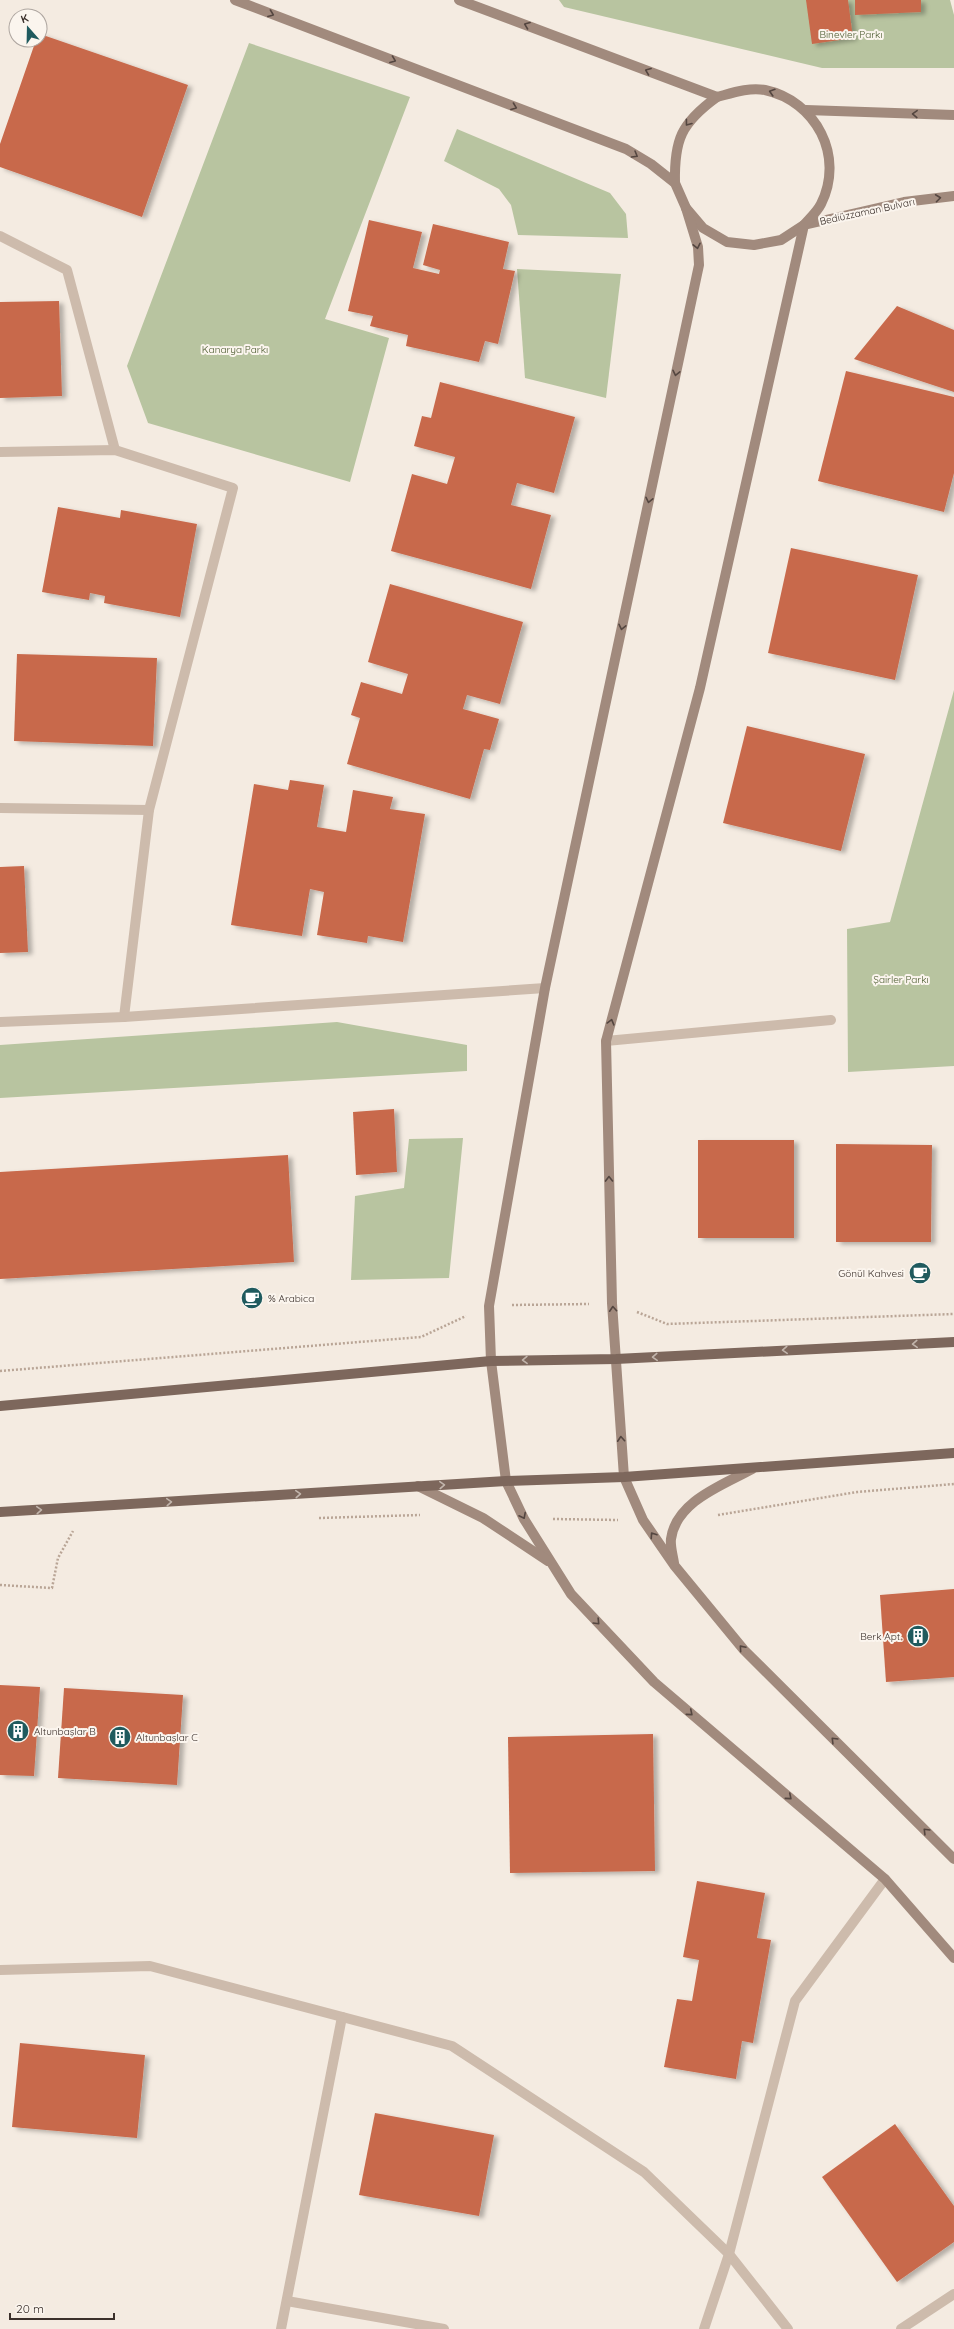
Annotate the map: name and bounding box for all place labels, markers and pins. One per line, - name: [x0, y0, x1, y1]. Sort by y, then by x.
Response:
- cafe icon: Gönül Kahvesi: [907, 1260, 933, 1286]
- place label: Gönül Kahvesi: [838, 1267, 904, 1280]
- cafe icon: % Arabica: [239, 1285, 265, 1311]
- place label: % Arabica: [268, 1292, 314, 1305]
- building icon: Berk Apt.: [905, 1623, 931, 1649]
- place label: Berk Apt.: [860, 1630, 902, 1643]
- building icon: Altunbaşlar B: [5, 1718, 31, 1744]
- building icon: Altunbaşlar C: [107, 1724, 133, 1750]
- place label: Altunbaşlar B: [34, 1725, 96, 1738]
- place label: Altunbaşlar C: [136, 1731, 198, 1744]

